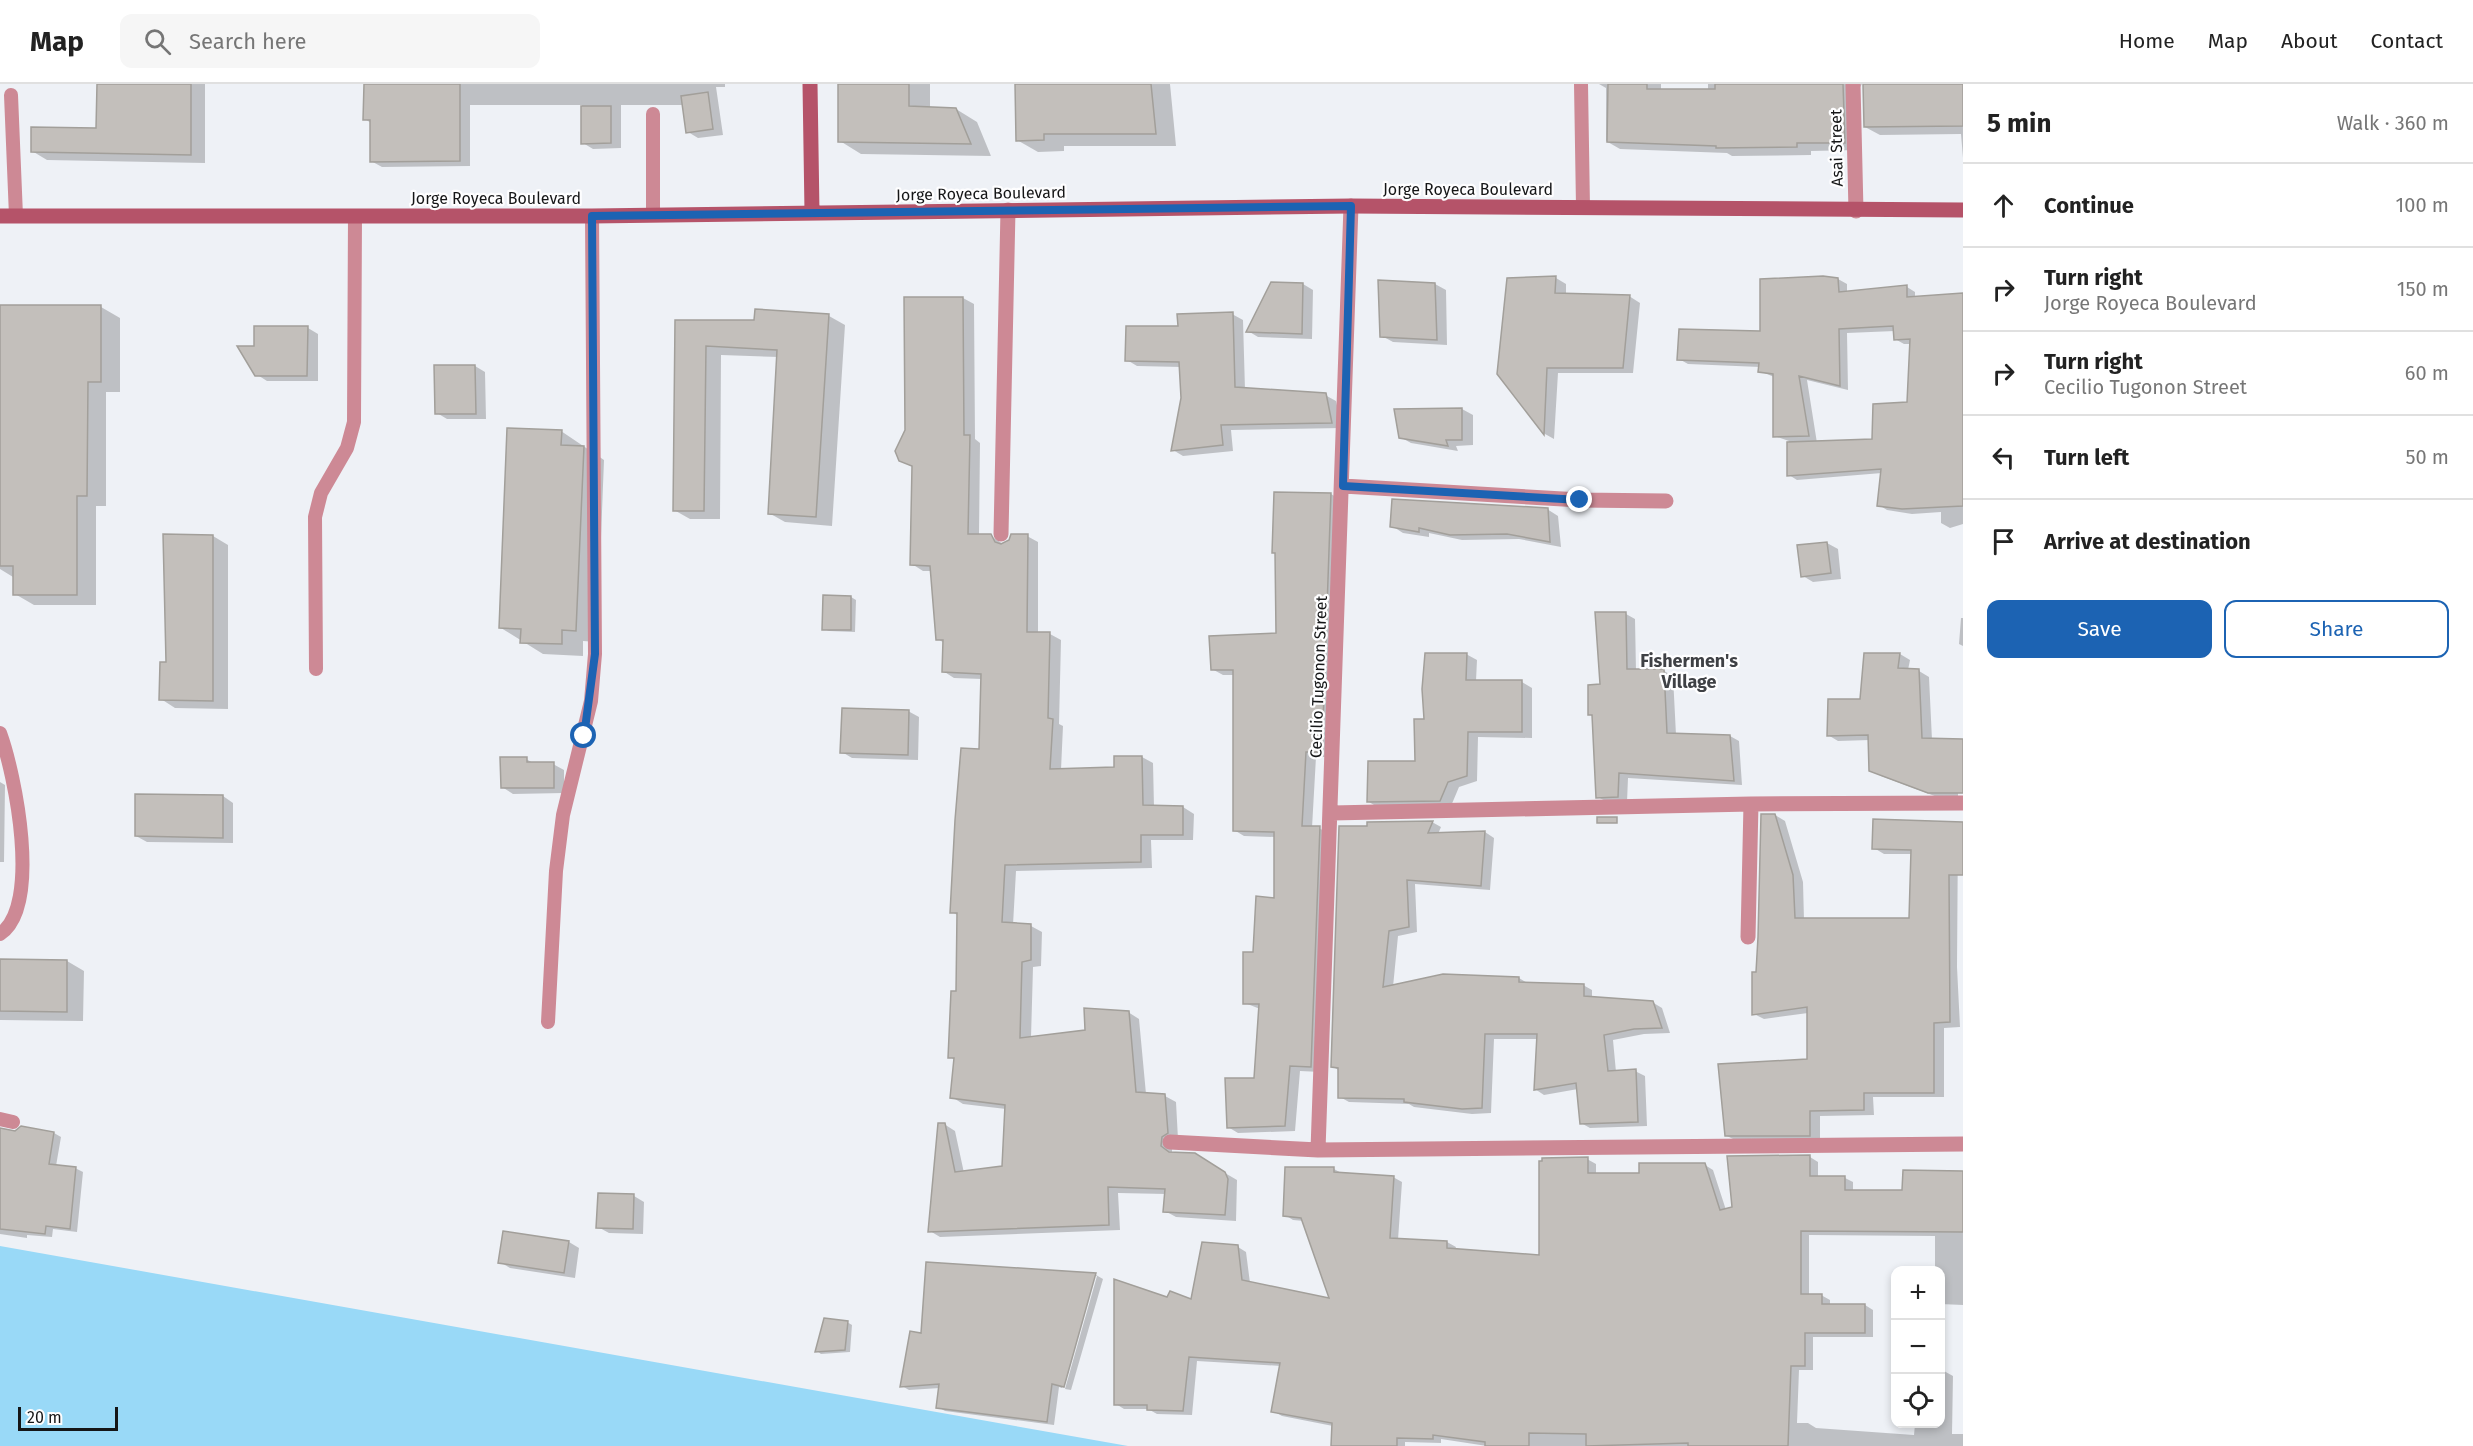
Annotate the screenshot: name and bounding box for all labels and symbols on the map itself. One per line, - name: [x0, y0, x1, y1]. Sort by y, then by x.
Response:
- street label: Asai Street: [1826, 109, 1847, 187]
- street label: Jorge Royeca Boulevard: [1383, 180, 1553, 199]
- street label: Jorge Royeca Boulevard: [896, 183, 1066, 204]
- street label: Jorge Royeca Boulevard: [411, 189, 581, 208]
- route end: [1566, 486, 1592, 512]
- street label: Cecilio Tugonon Street: [1306, 595, 1331, 759]
- district label: Fishermen's Village: [1640, 650, 1738, 693]
- route start: [570, 722, 596, 748]
- scale bar: [18, 1404, 118, 1432]

